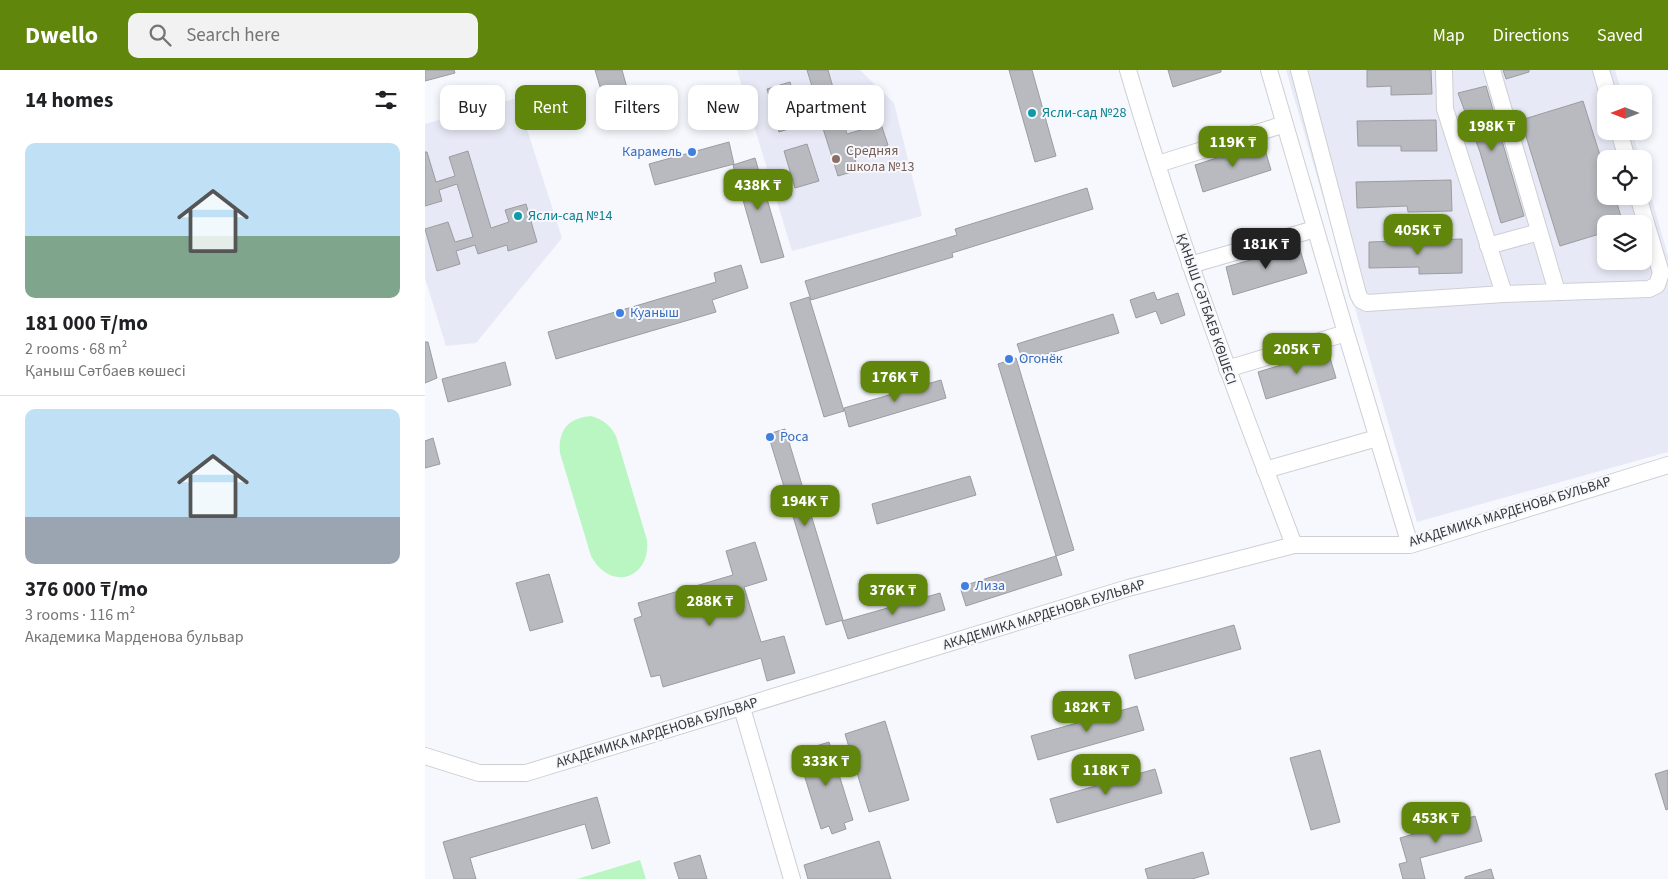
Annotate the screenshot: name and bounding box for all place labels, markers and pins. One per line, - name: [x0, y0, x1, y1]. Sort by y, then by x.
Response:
- place label: Ясли-сад №28: [1042, 103, 1126, 123]
- marker: Ясли-сад №28: [1026, 107, 1038, 119]
- pin: 198K ₸: [1451, 109, 1533, 152]
- pin: 119K ₸: [1192, 126, 1274, 168]
- place label: Средняя школа №13: [846, 141, 915, 177]
- place label: Карамель: [622, 142, 682, 162]
- marker: Карамель: [686, 146, 698, 158]
- marker: Средняя школа №13: [830, 153, 842, 165]
- pin: 438K ₸: [717, 168, 799, 211]
- place label: Ясли-сад №14: [528, 206, 612, 226]
- marker: Ясли-сад №14: [512, 210, 524, 222]
- pin: 405K ₸: [1377, 214, 1459, 256]
- pin: 181K ₸: [1225, 228, 1307, 270]
- place label: Куаныш: [630, 303, 679, 323]
- marker: Куаныш: [614, 307, 626, 319]
- pin: 205K ₸: [1256, 332, 1338, 375]
- place label: Огонёк: [1019, 349, 1063, 369]
- marker: Огонёк: [1003, 353, 1015, 365]
- pin: 176K ₸: [854, 360, 936, 403]
- place label: Роса: [780, 427, 808, 447]
- marker: Роса: [764, 431, 776, 443]
- pin: 194K ₸: [764, 484, 846, 527]
- pin: 376K ₸: [852, 574, 934, 616]
- place label: Лиза: [975, 576, 1005, 596]
- marker: Лиза: [959, 580, 971, 592]
- pin: 288K ₸: [669, 584, 751, 627]
- pin: 182K ₸: [1046, 690, 1128, 733]
- pin: 333K ₸: [785, 744, 867, 787]
- pin: 118K ₸: [1065, 754, 1147, 796]
- pin: 453K ₸: [1395, 802, 1477, 844]

